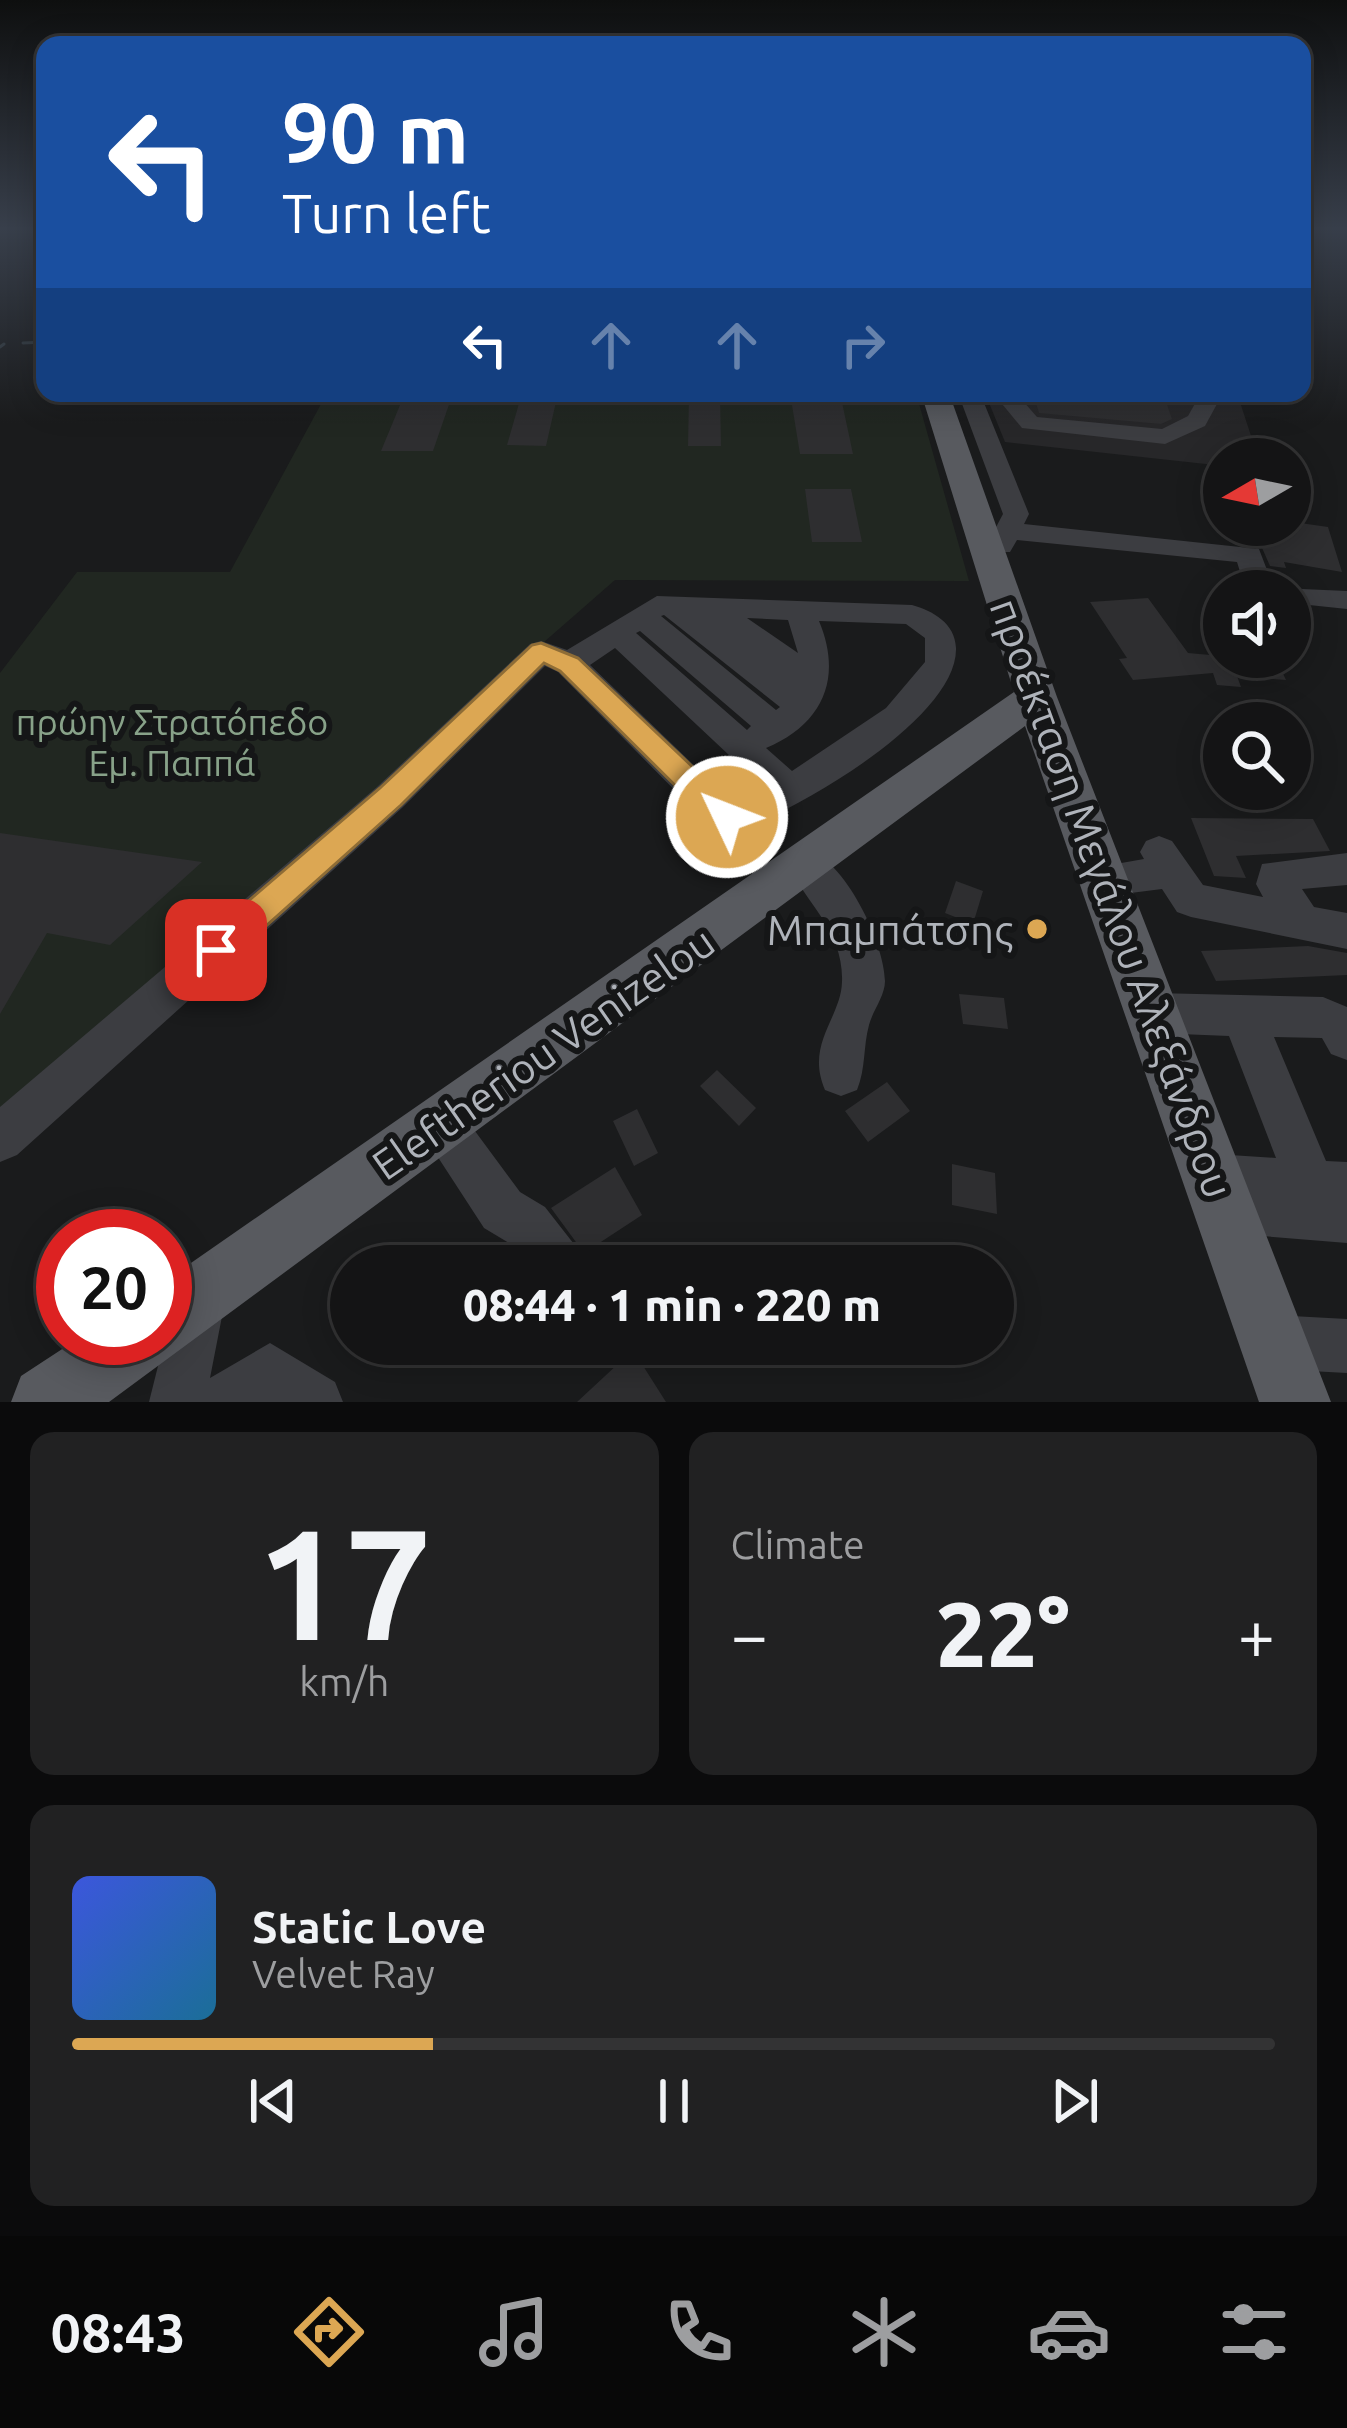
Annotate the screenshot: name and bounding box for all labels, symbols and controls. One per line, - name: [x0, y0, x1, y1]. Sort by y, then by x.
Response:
- icon: left: [84, 84, 240, 240]
- text: 90 m: [282, 85, 469, 179]
- text: Turn left: [282, 183, 491, 243]
- icon: left: [452, 312, 518, 378]
- icon: ahead: [578, 312, 644, 378]
- icon: ahead: [704, 312, 770, 378]
- icon: right: [830, 312, 896, 378]
- north arrow: [1203, 438, 1311, 546]
- map controls: [1203, 438, 1311, 810]
- button: sound: [1203, 570, 1311, 678]
- street label: προέκταση Μεγάλου Αλεξάνδρου: [981, 592, 1243, 1204]
- park label: πρώην Στρατόπεδο Εμ. Παππά: [16, 701, 328, 783]
- button: search: [1203, 702, 1311, 810]
- position arrow: [664, 754, 790, 880]
- pin: [165, 899, 267, 1001]
- place label: Μπαμπάτσης: [767, 906, 1013, 953]
- marker: Μπαμπάτσης: [1024, 916, 1050, 942]
- icon: arrive: [183, 917, 249, 983]
- street label: Eleftheriou Venizelou: [363, 917, 723, 1189]
- speed limit sign: 20: [36, 1209, 192, 1365]
- text: 08:44 · 1 min · 220 m: [463, 1279, 881, 1330]
- text: 17: [256, 1495, 432, 1669]
- text: Climate: [731, 1523, 865, 1566]
- text: 22°: [936, 1583, 1070, 1684]
- text: −: [731, 1597, 768, 1671]
- text: +: [1238, 1597, 1275, 1671]
- text: km/h: [299, 1660, 389, 1703]
- text: Static Love: [252, 1901, 486, 1952]
- text: Velvet Ray: [252, 1952, 435, 1995]
- icon: previous: [240, 2068, 306, 2134]
- icon: pause: [641, 2068, 707, 2134]
- icon: next: [1042, 2068, 1108, 2134]
- icon: directions: [287, 2290, 371, 2374]
- icon: music: [472, 2290, 556, 2374]
- icon: phone: [657, 2290, 741, 2374]
- icon: climate: [842, 2290, 926, 2374]
- icon: car: [1027, 2290, 1111, 2374]
- icon: filters: [1212, 2290, 1296, 2374]
- text: 08:43: [51, 2302, 186, 2362]

